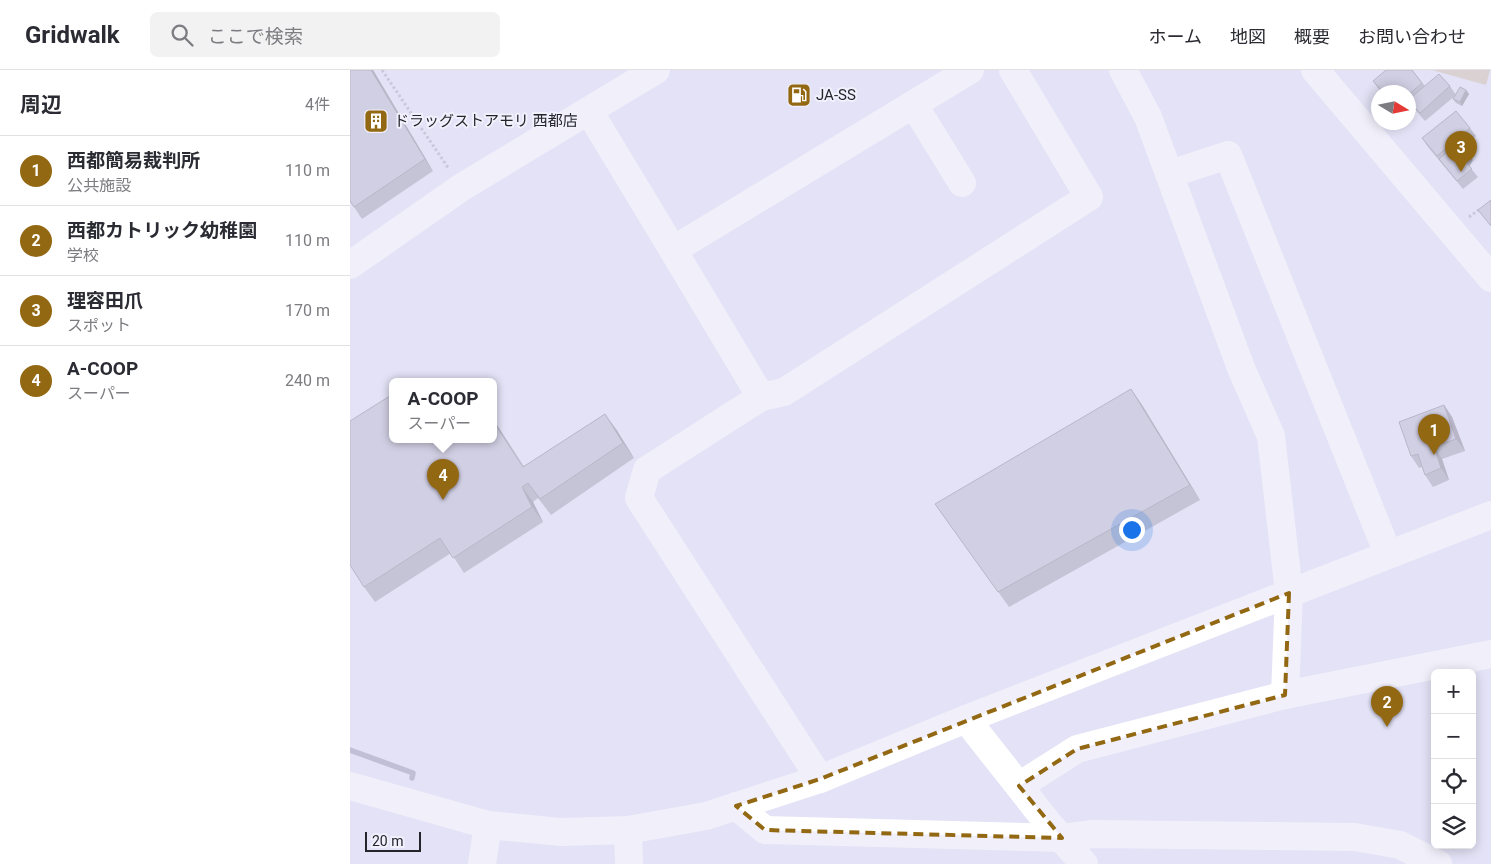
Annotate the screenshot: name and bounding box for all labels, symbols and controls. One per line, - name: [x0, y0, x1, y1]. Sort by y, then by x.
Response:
- search box: [150, 12, 500, 57]
- text: Gridwalk: [25, 21, 120, 49]
- icon: search: [168, 21, 196, 49]
- text: ここで検索: [208, 25, 303, 48]
- text: ホーム: [1149, 26, 1202, 47]
- text: 地図: [1230, 26, 1266, 47]
- text: 概要: [1294, 26, 1330, 47]
- text: お問い合わせ: [1358, 26, 1466, 47]
- fuel station icon: JA-SS: [786, 82, 812, 108]
- north arrow: [1371, 85, 1416, 130]
- place label: JA-SS: [816, 86, 856, 104]
- text: 周辺: [20, 93, 62, 117]
- text: 4件: [305, 95, 330, 114]
- building icon: ドラッグストアモリ 西都店: [363, 108, 389, 134]
- place label: ドラッグストアモリ 西都店: [394, 112, 578, 130]
- pin: 3: [1445, 131, 1477, 172]
- text: 西都簡易裁判所: [67, 149, 200, 172]
- text: 1: [31, 161, 41, 180]
- text: 110 m: [285, 161, 330, 180]
- text: 公共施設: [67, 176, 131, 195]
- text: 西都カトリック幼稚園: [67, 219, 257, 242]
- text: 2: [31, 231, 41, 250]
- text: 110 m: [285, 231, 330, 250]
- text: 学校: [67, 246, 99, 265]
- text: 理容田爪: [67, 289, 143, 312]
- text: 3: [31, 301, 41, 320]
- text: 170 m: [285, 301, 330, 320]
- text: スポット: [67, 316, 131, 335]
- text: A-COOP: [67, 357, 138, 380]
- text: 4: [31, 371, 41, 390]
- text: 240 m: [285, 371, 330, 390]
- popup: [389, 378, 497, 443]
- text: スーパー: [67, 384, 131, 403]
- text: A-COOP: [407, 387, 479, 410]
- text: スーパー: [407, 414, 471, 433]
- pin: 1: [1418, 414, 1450, 455]
- pin: 4: [427, 459, 459, 500]
- your location: [1119, 517, 1145, 543]
- map controls: [1431, 669, 1476, 849]
- button: +: [1431, 669, 1476, 714]
- pin: 2: [1371, 686, 1403, 727]
- button: −: [1431, 714, 1476, 759]
- button: locate: [1431, 759, 1476, 804]
- button: layers: [1431, 804, 1476, 849]
- scale bar: [365, 829, 421, 852]
- text: 20 m: [372, 833, 404, 849]

